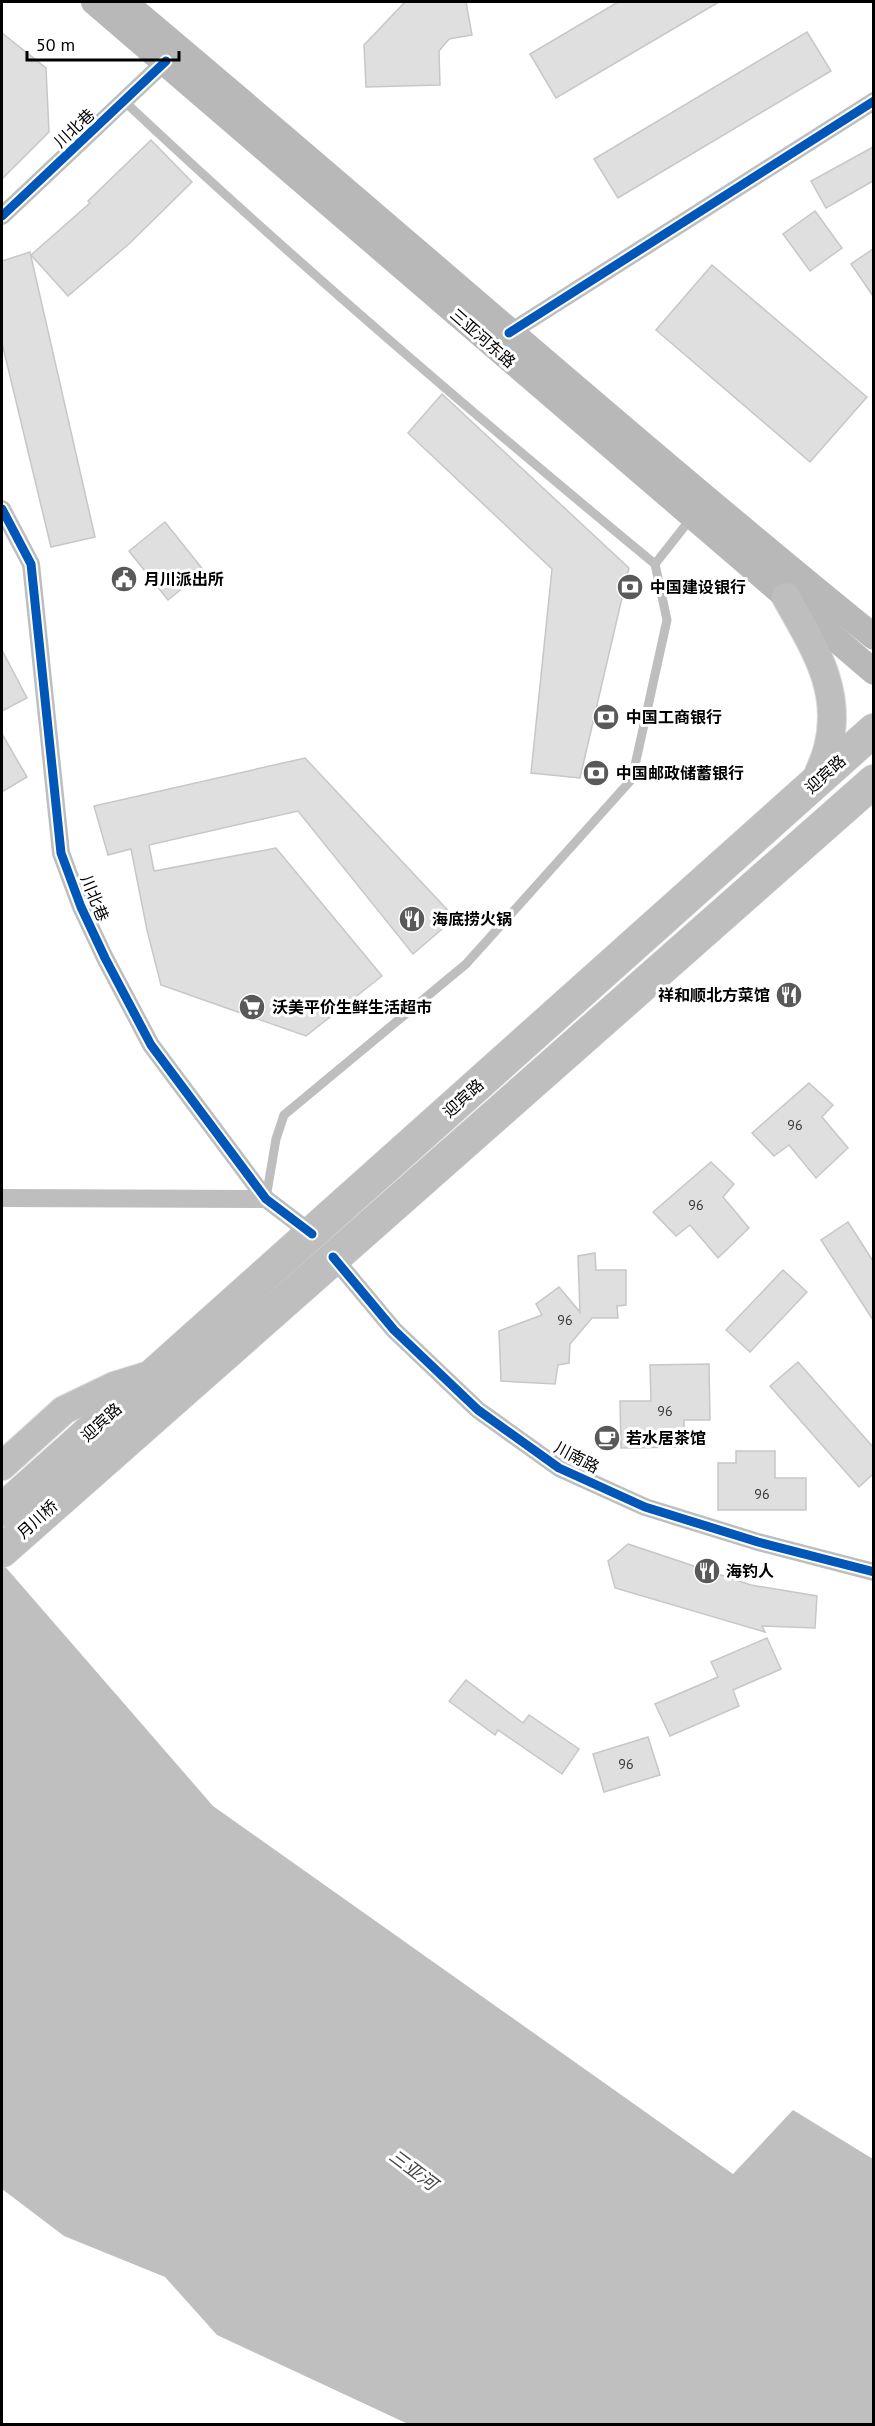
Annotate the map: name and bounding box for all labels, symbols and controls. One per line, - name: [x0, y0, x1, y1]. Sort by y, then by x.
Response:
- scale bar: [27, 24, 178, 62]
- text: 50 m: [36, 33, 75, 56]
- street label: 川北巷: [50, 104, 98, 152]
- street label: 三亚河东路: [446, 304, 520, 372]
- public building icon: 月川派出所: [109, 564, 139, 594]
- place label: 月川派出所: [144, 569, 224, 589]
- bank icon: 中国建设银行: [615, 572, 645, 602]
- place label: 中国建设银行: [650, 577, 746, 597]
- bank icon: 中国工商银行: [591, 702, 621, 732]
- place label: 中国工商银行: [626, 707, 722, 727]
- street label: 迎宾路: [800, 751, 850, 797]
- bank icon: 中国邮政储蓄银行: [581, 758, 611, 788]
- place label: 中国邮政储蓄银行: [616, 763, 744, 783]
- street label: 川北巷: [77, 872, 113, 924]
- restaurant icon: 海底捞火锅: [397, 904, 427, 934]
- place label: 海底捞火锅: [432, 909, 512, 929]
- restaurant icon: 祥和顺北方菜馆: [774, 980, 804, 1010]
- place label: 祥和顺北方菜馆: [658, 985, 770, 1005]
- supermarket icon: 沃美平价生鲜生活超市: [237, 992, 267, 1022]
- place label: 沃美平价生鲜生活超市: [272, 997, 432, 1017]
- street label: 迎宾路: [438, 1075, 488, 1121]
- house number: 96: [787, 1116, 803, 1134]
- house number: 96: [688, 1196, 704, 1214]
- house number: 96: [557, 1311, 573, 1329]
- street label: 迎宾路: [76, 1399, 126, 1445]
- house number: 96: [657, 1402, 673, 1420]
- cafe icon: 若水居茶馆: [592, 1423, 622, 1453]
- place label: 若水居茶馆: [626, 1428, 706, 1448]
- street label: 川南路: [551, 1437, 603, 1477]
- house number: 96: [754, 1485, 770, 1503]
- street label: 月川桥: [12, 1496, 62, 1542]
- restaurant icon: 海钓人: [692, 1556, 722, 1586]
- place label: 海钓人: [726, 1561, 774, 1581]
- house number: 96: [618, 1755, 634, 1773]
- water label: 三亚河: [385, 2144, 444, 2197]

